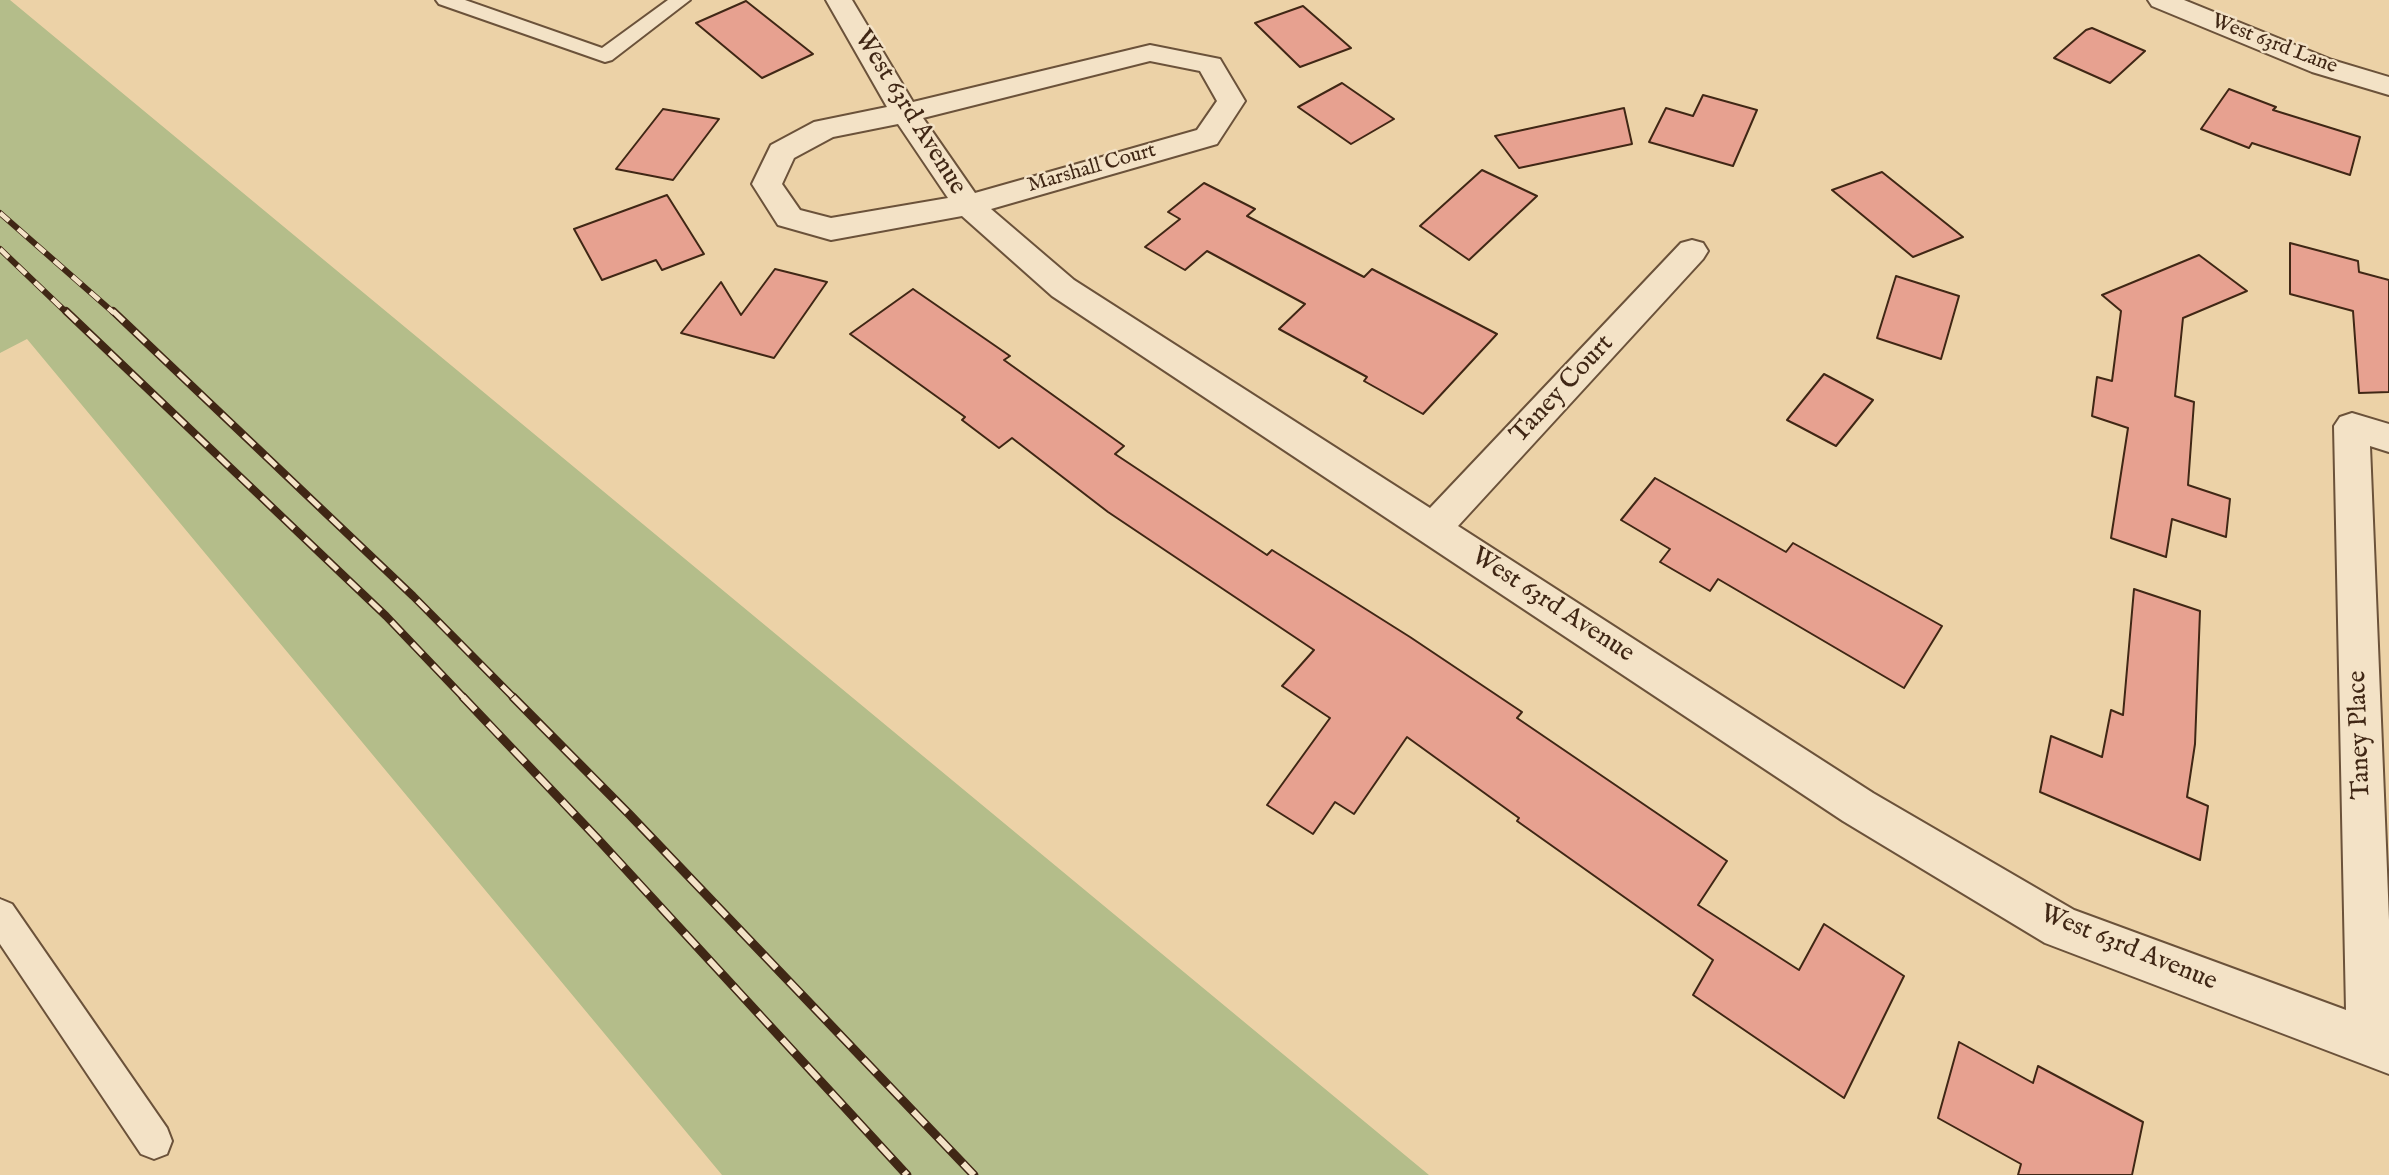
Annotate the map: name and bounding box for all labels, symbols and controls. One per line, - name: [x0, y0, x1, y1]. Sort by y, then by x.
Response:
- street label: West 63rd Lane: [2207, 9, 2341, 81]
- street label: West 63rd Avenue: [846, 25, 972, 201]
- street label: Marshall Court: [1025, 139, 1159, 199]
- street label: Taney Court: [1505, 329, 1621, 451]
- street label: West 63rd Avenue: [1465, 542, 1639, 670]
- street label: Taney Place: [2343, 670, 2379, 800]
- street label: West 63rd Avenue: [2035, 899, 2221, 999]

